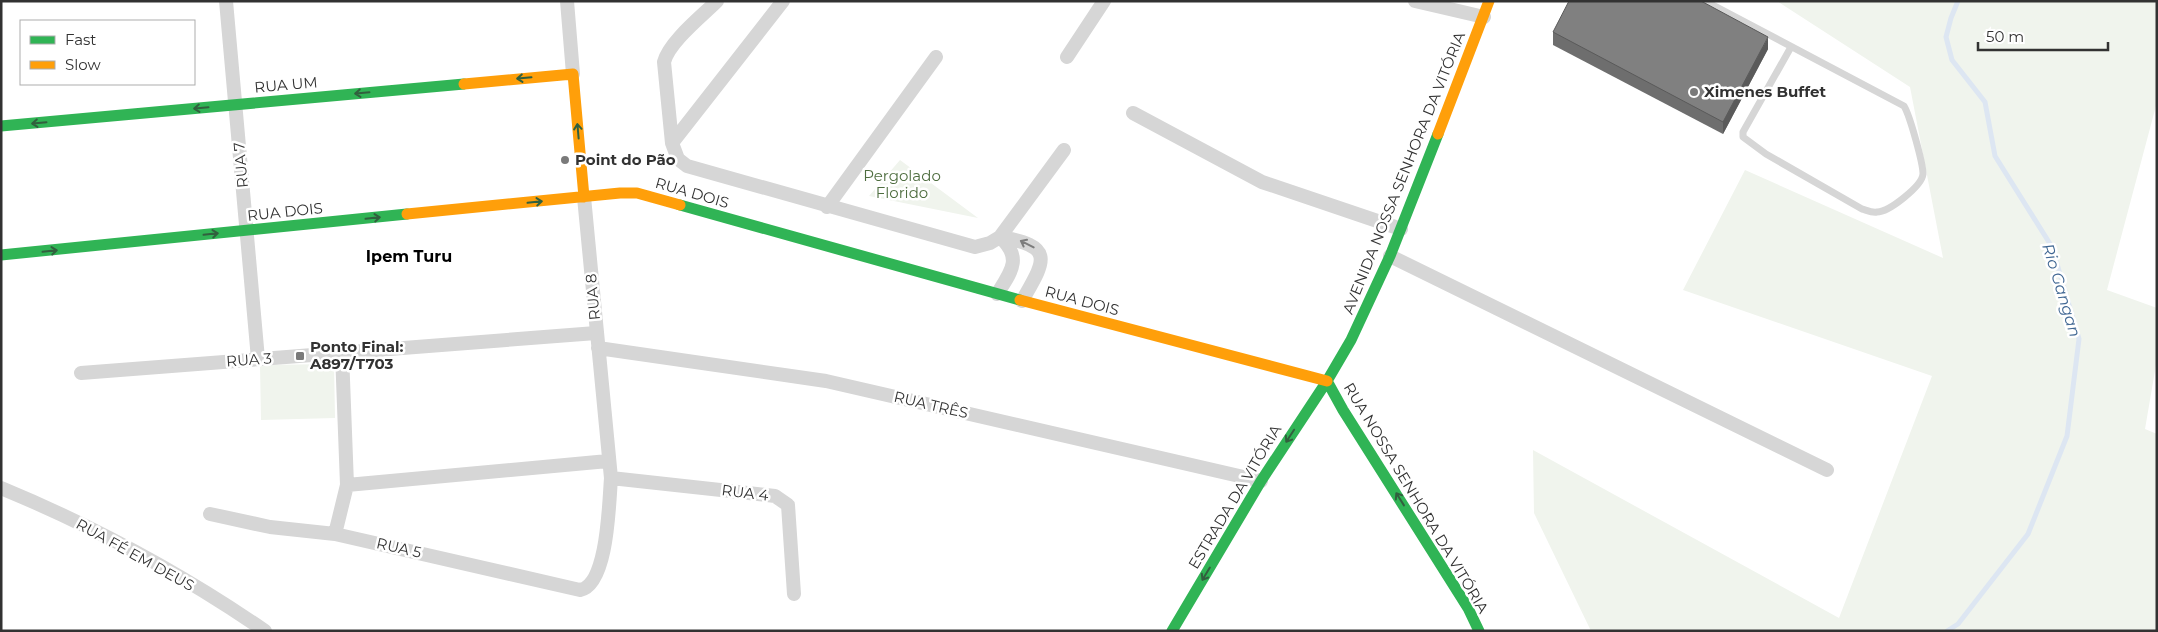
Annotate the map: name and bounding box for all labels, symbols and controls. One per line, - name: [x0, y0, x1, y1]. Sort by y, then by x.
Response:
- legend: [20, 20, 195, 85]
- scale bar: [1978, 20, 2108, 52]
- text: 50 m: [1986, 27, 2024, 46]
- street label: AVENIDA NOSSA SENHORA DA VITÓRIA: [1338, 29, 1469, 317]
- text: Fast: [65, 30, 96, 49]
- text: Slow: [65, 55, 101, 74]
- street label: RUA UM: [254, 72, 318, 97]
- one-way arrow: [516, 74, 532, 83]
- place label: Ximenes Buffet: [1704, 82, 1826, 101]
- marker: Ximenes Buffet: [1688, 86, 1700, 98]
- one-way arrow: [355, 89, 371, 98]
- one-way arrow: [193, 103, 209, 113]
- one-way arrow: [31, 118, 47, 128]
- one-way arrow: [573, 123, 583, 139]
- street label: RUA 7: [229, 141, 252, 189]
- place label: Point do Pão: [575, 150, 676, 169]
- marker: Point do Pão: [559, 154, 571, 166]
- park label: Pergolado Florido: [863, 166, 941, 202]
- street label: RUA DOIS: [653, 173, 731, 212]
- one-way arrow: [527, 197, 543, 207]
- street label: RUA DOIS: [246, 198, 324, 225]
- one-way arrow: [365, 213, 381, 223]
- one-way arrow: [203, 229, 219, 239]
- one-way arrow: [1019, 239, 1034, 249]
- water label: Rio Gangan: [2038, 241, 2085, 339]
- one-way arrow: [41, 246, 57, 255]
- district label: Ipem Turu: [366, 247, 452, 266]
- street label: RUA 8: [581, 273, 604, 321]
- street label: RUA DOIS: [1043, 282, 1121, 320]
- place label: Ponto Final: A897/T703: [309, 337, 404, 373]
- street label: RUA 3: [226, 348, 272, 371]
- marker: Ponto Final: A897/T703: [294, 350, 306, 362]
- street label: RUA NOSSA SENHORA DA VITÓRIA: [1340, 379, 1493, 617]
- street label: RUA TRÊS: [892, 387, 970, 422]
- street label: ESTRADA DA VITÓRIA: [1184, 421, 1285, 572]
- one-way arrow: [1285, 428, 1295, 442]
- street label: RUA 4: [721, 480, 770, 505]
- one-way arrow: [1394, 493, 1404, 507]
- street label: RUA FÉ EM DEUS: [73, 514, 198, 595]
- street label: RUA 5: [375, 533, 424, 562]
- one-way arrow: [1200, 567, 1210, 581]

